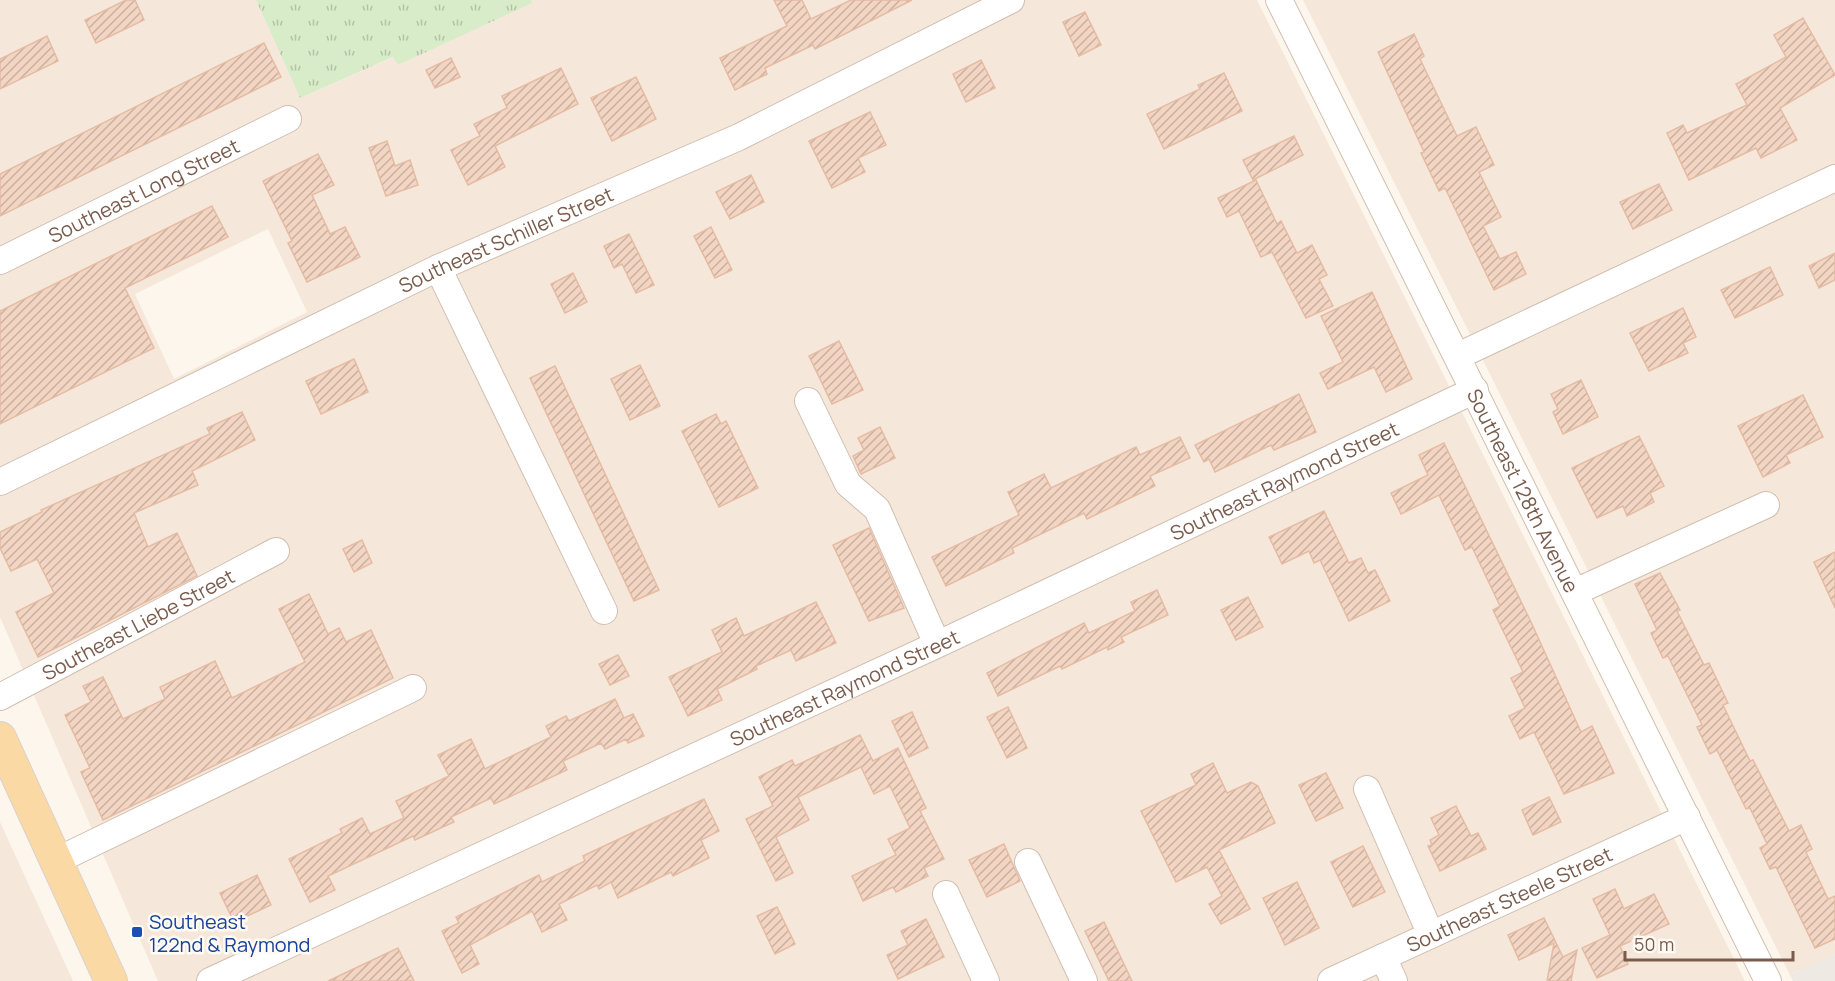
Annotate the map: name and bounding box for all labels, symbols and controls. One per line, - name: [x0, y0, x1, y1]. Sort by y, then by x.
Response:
- street label: Southeast Long Street: [43, 132, 244, 249]
- street label: Southeast Schiller Street: [394, 180, 617, 299]
- street label: Southeast 128th Avenue: [1461, 384, 1586, 597]
- street label: Southeast Raymond Street: [1165, 415, 1403, 546]
- street label: Southeast Liebe Street: [37, 562, 239, 686]
- street label: Southeast Raymond Street: [725, 623, 964, 752]
- street label: Southeast Steele Street: [1402, 840, 1616, 958]
- place label: Southeast 122nd & Raymond: [149, 908, 310, 958]
- scale bar: [1625, 924, 1793, 962]
- marker: Southeast 122nd & Raymond: [130, 925, 144, 939]
- text: 50 m: [1634, 932, 1674, 956]

